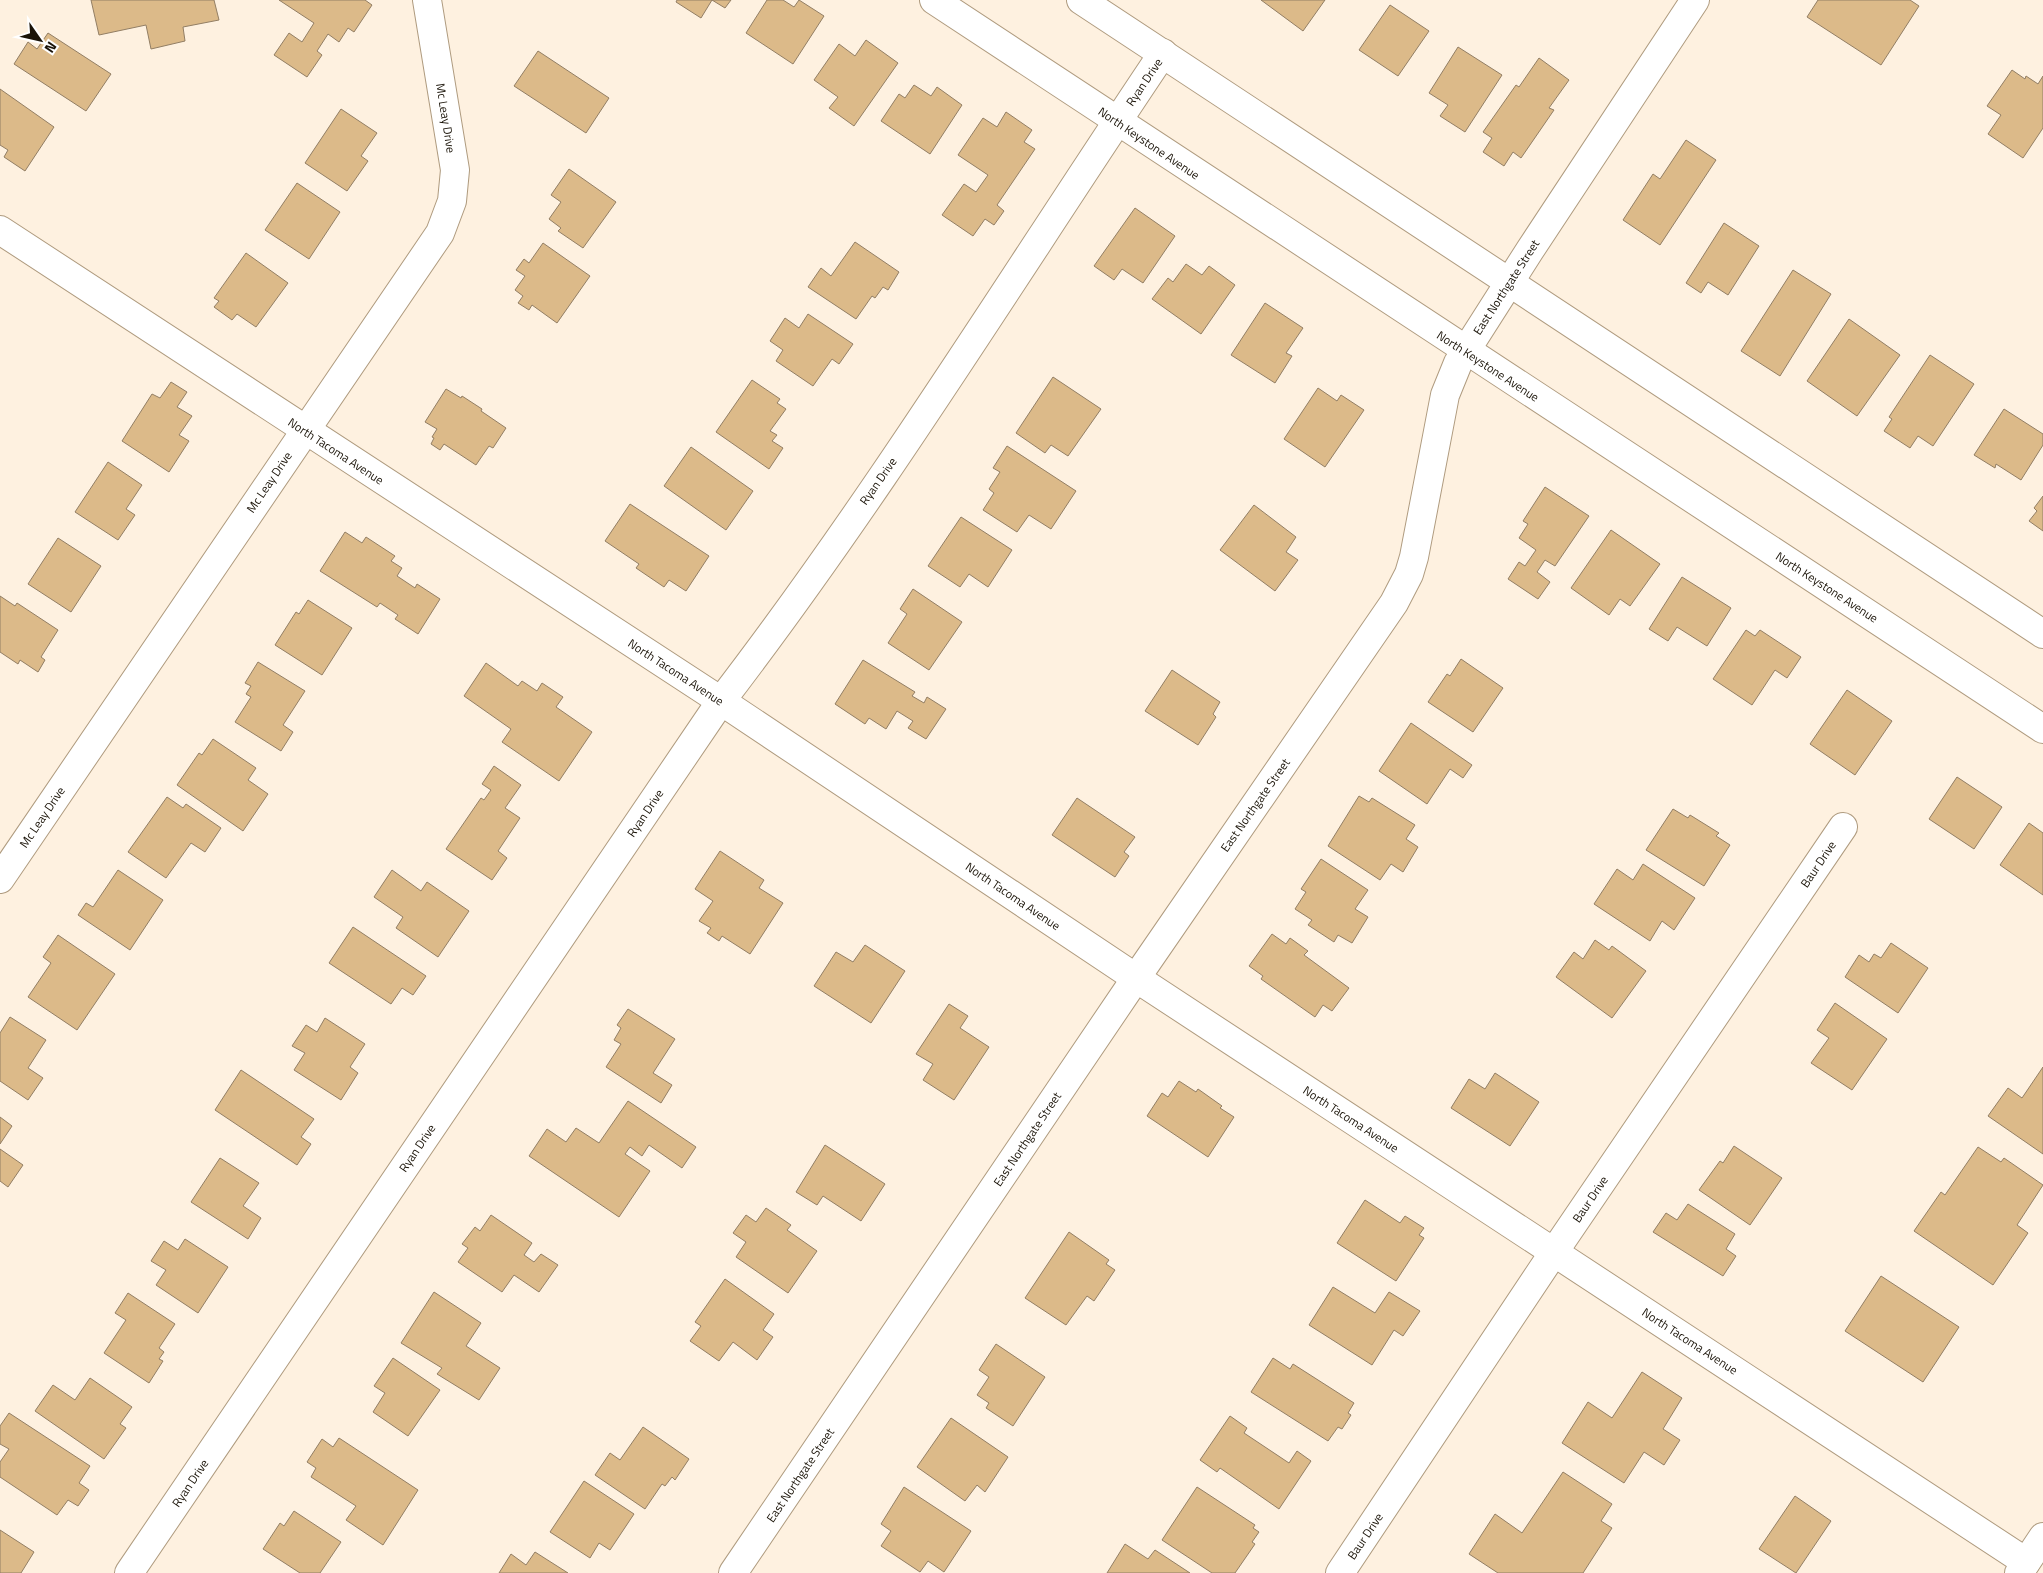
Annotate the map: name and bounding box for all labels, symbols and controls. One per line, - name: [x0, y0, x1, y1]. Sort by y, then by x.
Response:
- north arrow: [15, 15, 65, 65]
- text: N: [40, 38, 63, 57]
- street label: Ryan Drive: [1121, 54, 1167, 110]
- street label: Mc Leay Drive: [431, 82, 461, 154]
- street label: North Keystone Avenue: [1094, 102, 1204, 184]
- street label: East Northgate Street: [1468, 235, 1544, 338]
- street label: North Keystone Avenue: [1433, 326, 1543, 406]
- street label: North Tacoma Avenue: [284, 413, 388, 489]
- street label: Mc Leay Drive: [241, 448, 297, 516]
- street label: Ryan Drive: [855, 453, 901, 509]
- street label: North Keystone Avenue: [1772, 547, 1882, 627]
- street label: North Tacoma Avenue: [624, 634, 728, 710]
- street label: East Northgate Street: [1216, 754, 1295, 856]
- street label: Mc Leay Drive: [14, 783, 70, 851]
- street label: Ryan Drive: [622, 785, 668, 841]
- street label: Baur Drive: [1795, 837, 1841, 891]
- street label: North Tacoma Avenue: [962, 857, 1064, 935]
- street label: North Tacoma Avenue: [1299, 1081, 1403, 1157]
- street label: East Northgate Street: [988, 1087, 1066, 1190]
- street label: Ryan Drive: [394, 1120, 440, 1176]
- street label: Baur Drive: [1567, 1172, 1613, 1226]
- street label: North Tacoma Avenue: [1638, 1303, 1742, 1379]
- street label: East Northgate Street: [761, 1423, 839, 1526]
- street label: Ryan Drive: [167, 1455, 213, 1511]
- street label: Baur Drive: [1342, 1509, 1388, 1563]

